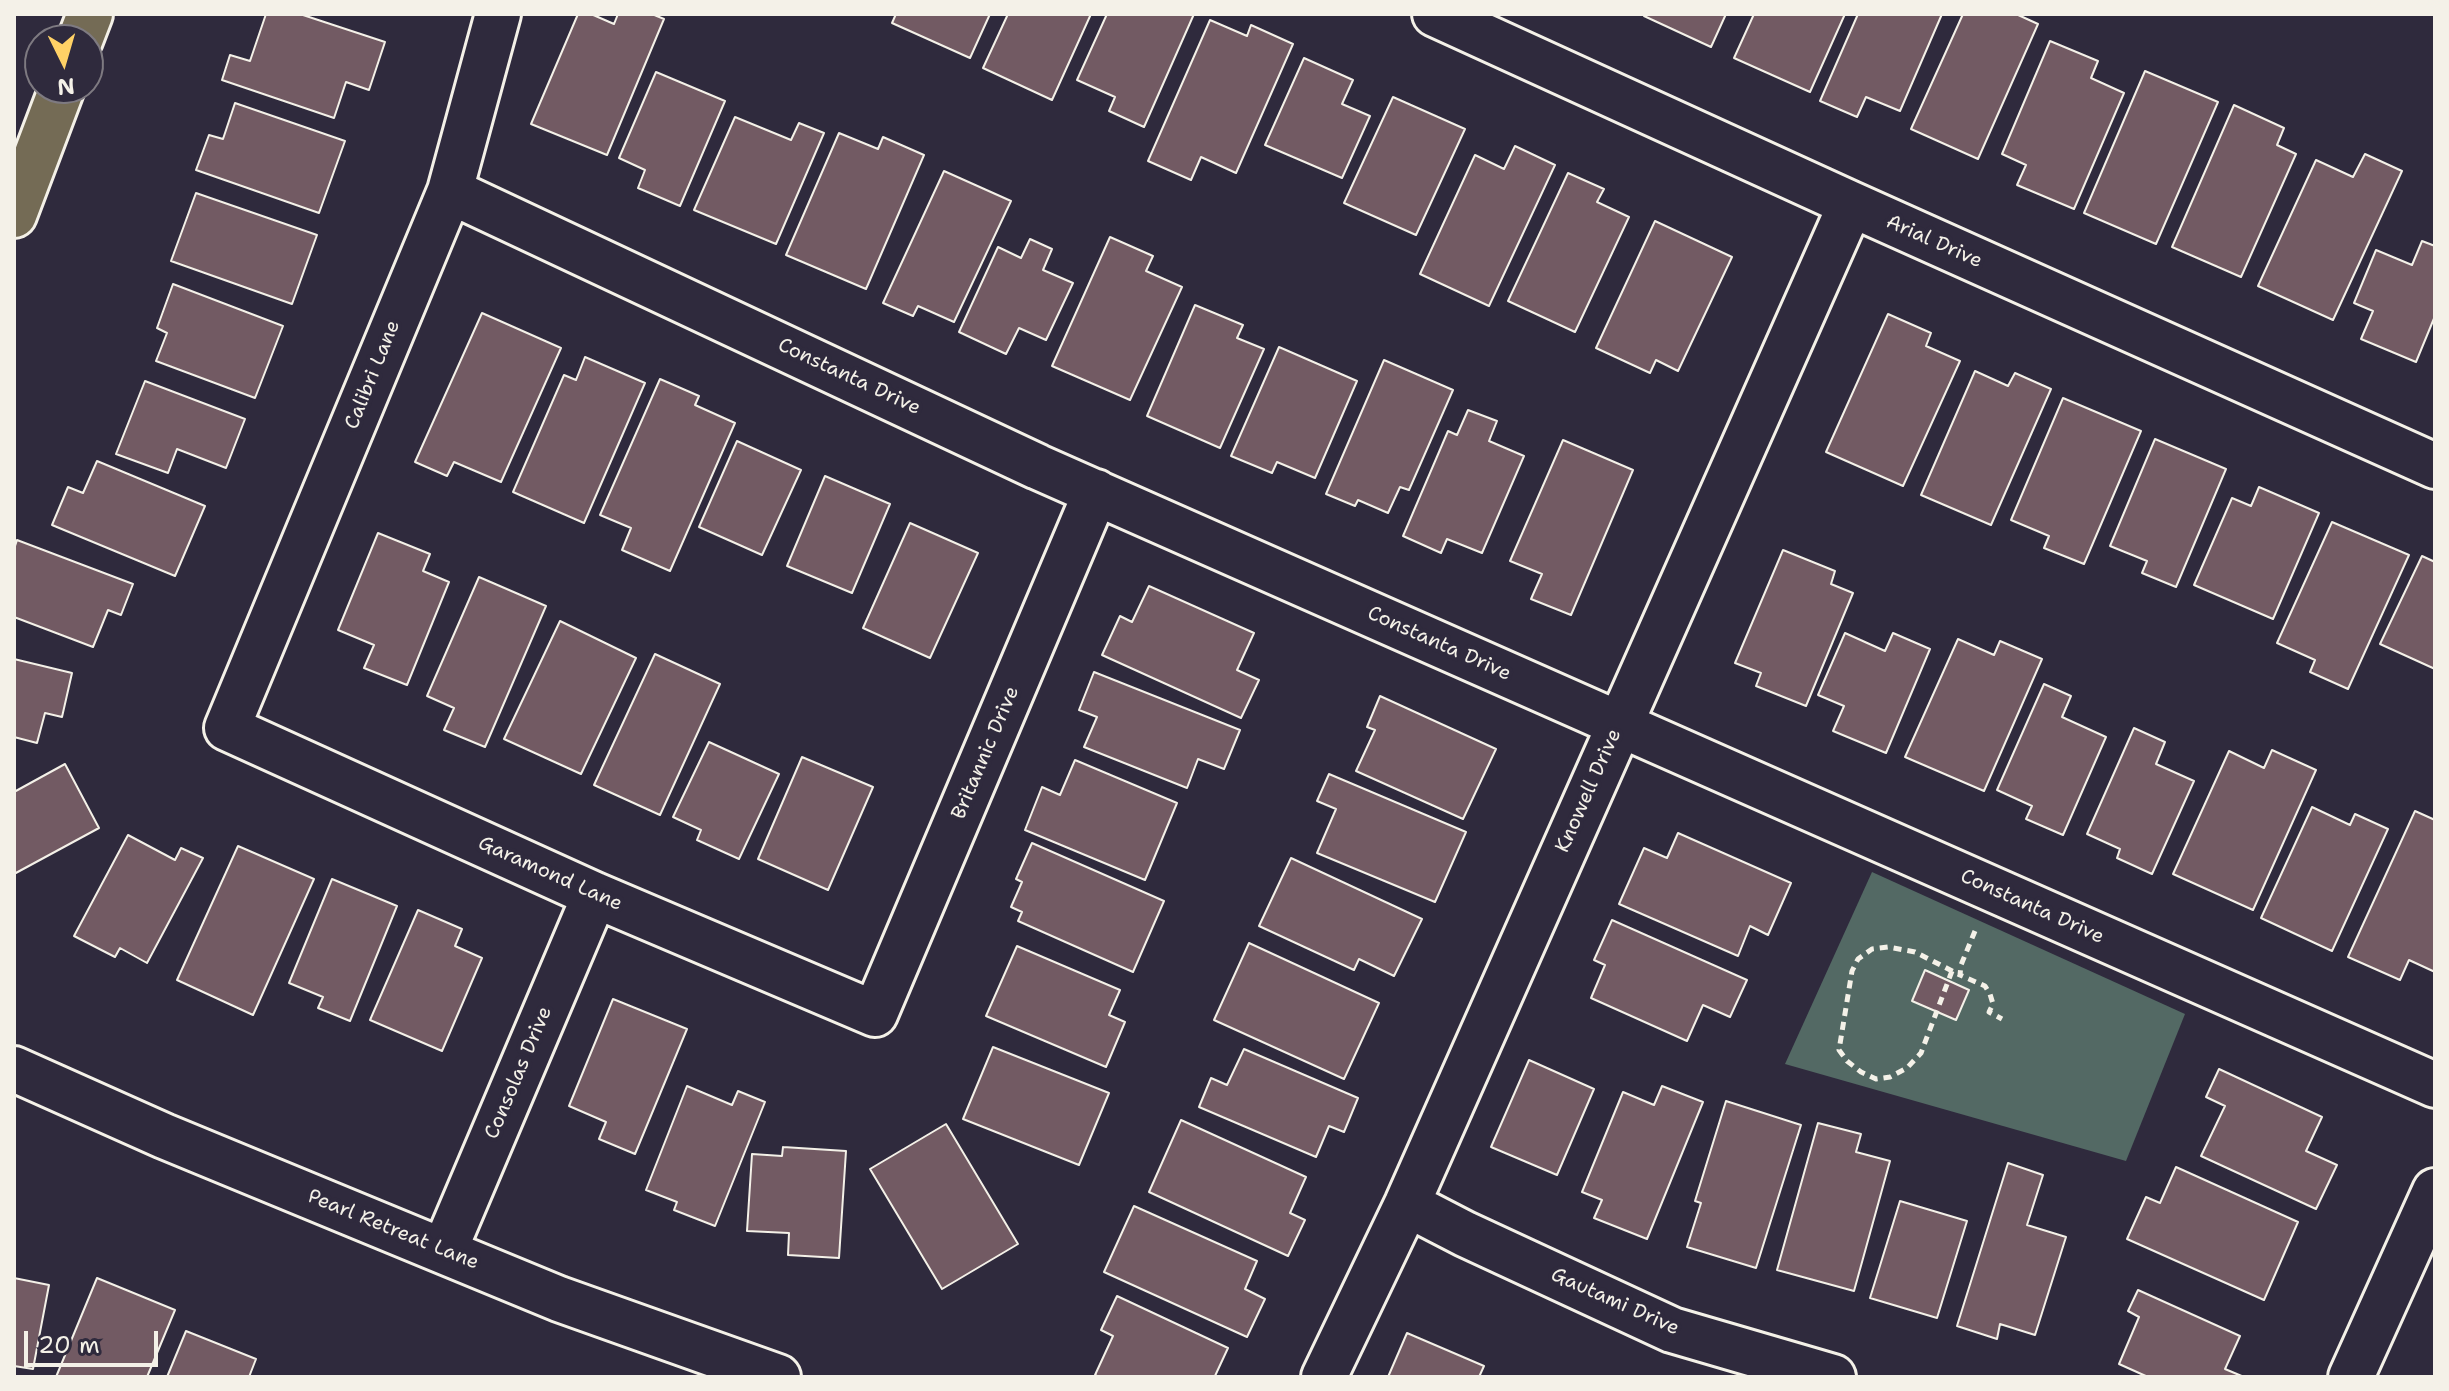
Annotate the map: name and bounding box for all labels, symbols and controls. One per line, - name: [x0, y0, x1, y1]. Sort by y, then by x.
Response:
- north arrow: [24, 24, 104, 104]
- text: N: [56, 71, 76, 102]
- street label: Arial Drive: [1882, 210, 1986, 274]
- street label: Calibri Lane: [340, 317, 406, 433]
- street label: Constanta Drive: [774, 333, 924, 421]
- street label: Constanta Drive: [1363, 602, 1515, 686]
- street label: Britannic Drive: [947, 683, 1025, 823]
- street label: Knowell Drive: [1551, 726, 1627, 856]
- street label: Garamond Lane: [474, 831, 626, 917]
- street label: Constanta Drive: [1956, 865, 2108, 949]
- street label: Consolas Drive: [480, 1003, 558, 1143]
- street label: Pearl Retreat Lane: [304, 1185, 482, 1275]
- street label: Gautami Drive: [1547, 1263, 1683, 1341]
- scale bar: [28, 1315, 162, 1365]
- text: 20 m: [38, 1329, 100, 1361]

